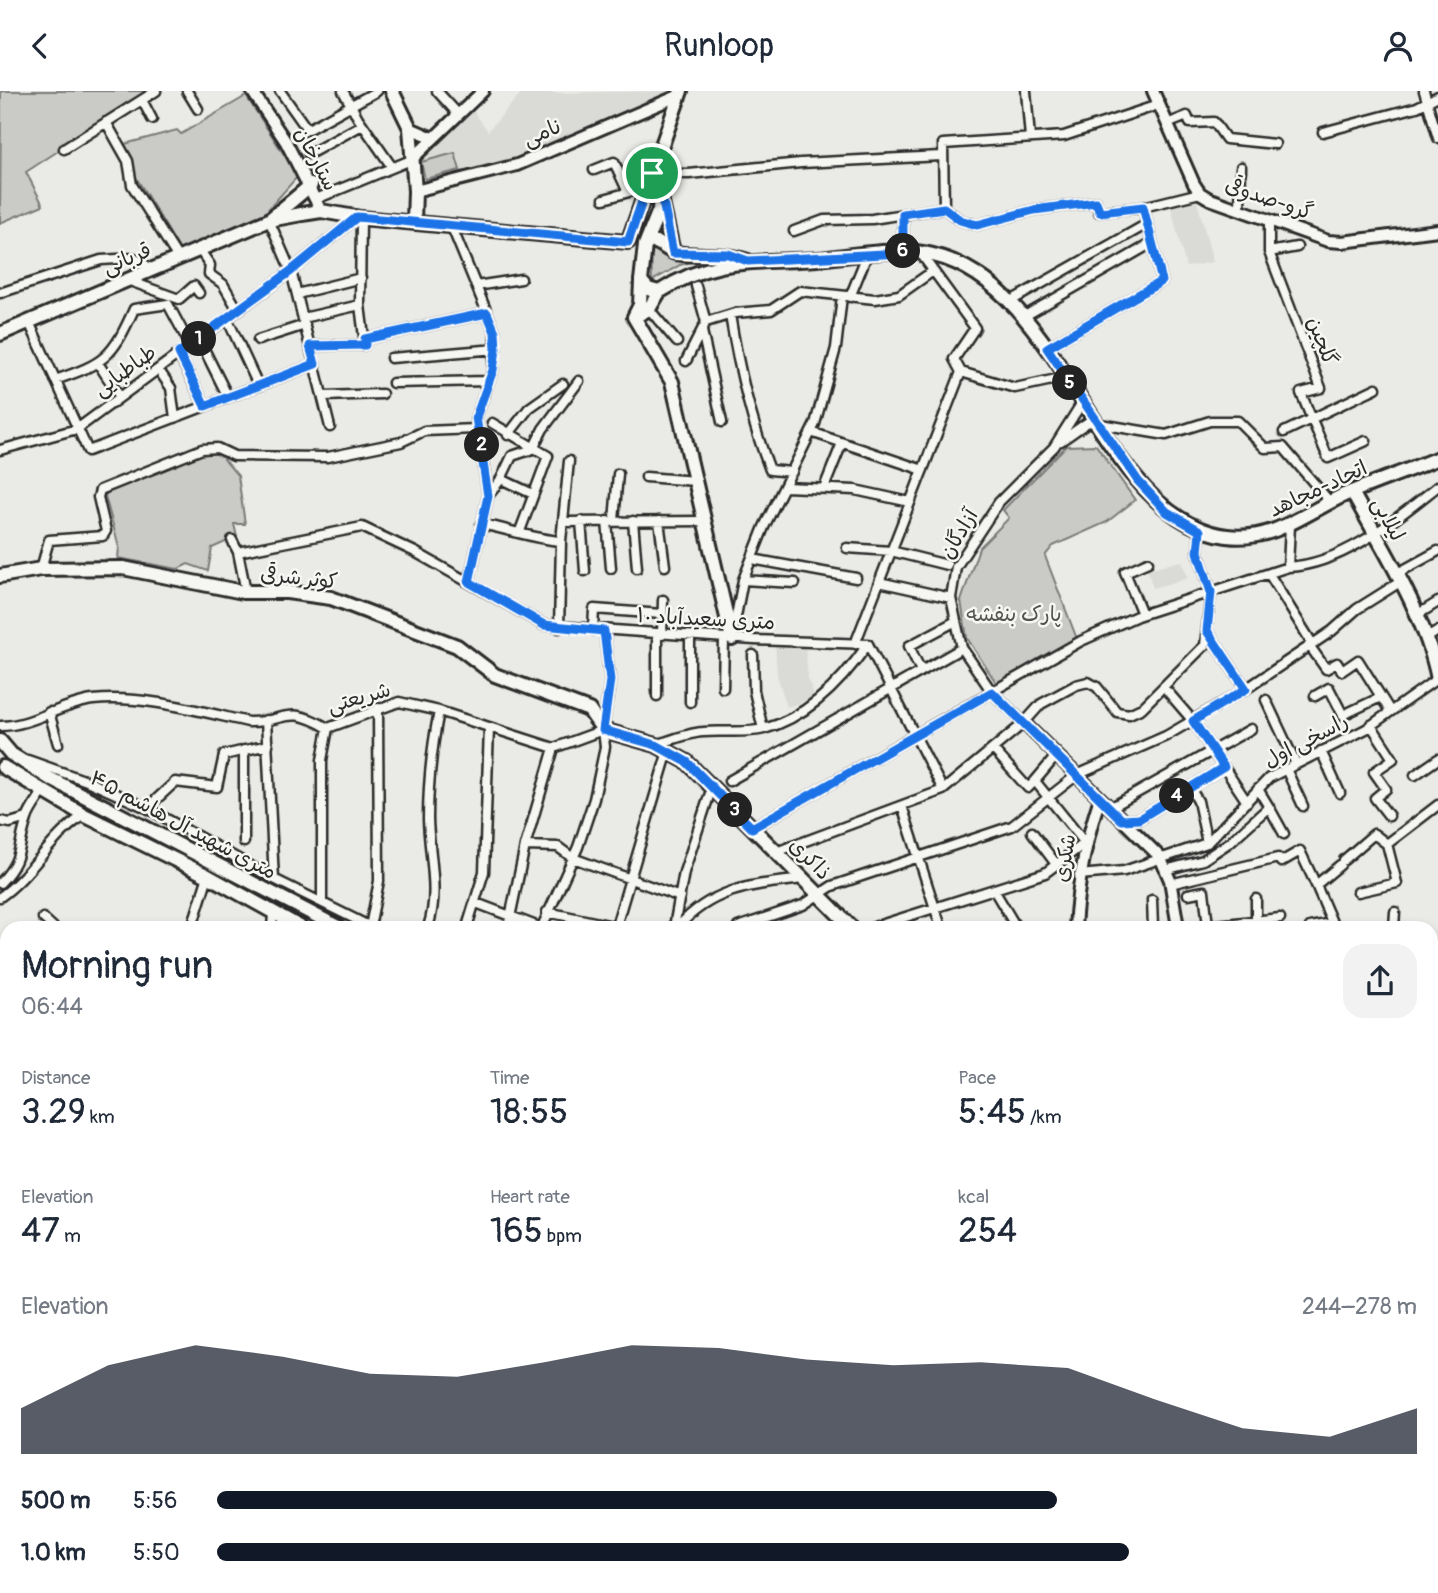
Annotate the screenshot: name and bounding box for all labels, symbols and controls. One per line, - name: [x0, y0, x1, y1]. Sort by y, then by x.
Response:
- text: Runloop: [664, 26, 774, 66]
- icon: back: [21, 27, 59, 65]
- icon: person: [1379, 27, 1417, 65]
- street label: نامی: [519, 113, 565, 153]
- street label: ستارخان: [288, 122, 344, 196]
- pin: [622, 143, 682, 203]
- icon: arrive: [633, 154, 671, 192]
- street label: گرو-صدوقی: [1222, 171, 1316, 227]
- pin: 6: [886, 233, 920, 269]
- street label: قربانی: [98, 237, 156, 281]
- text: 6: [897, 238, 908, 262]
- street label: گلچین: [1300, 313, 1344, 369]
- pin: 1: [182, 321, 216, 357]
- text: 1: [195, 326, 202, 350]
- street label: طباطبایی: [88, 339, 162, 403]
- pin: 5: [1052, 365, 1088, 401]
- text: 5: [1064, 370, 1075, 394]
- pin: 2: [464, 427, 500, 463]
- text: 2: [476, 432, 487, 456]
- street label: اتحاد-مجاهد: [1264, 454, 1372, 524]
- street label: لیلابی: [1365, 492, 1411, 546]
- street label: آزادگان: [934, 503, 985, 564]
- street label: کوثر شرقی: [259, 561, 339, 595]
- park label: پارک بنفشه: [966, 601, 1062, 628]
- street label: ۱۰ متری سعیدآباد: [636, 602, 776, 636]
- street label: شریعتی: [324, 676, 394, 720]
- street label: راسخی اول: [1259, 708, 1353, 774]
- street label: ۴۵ متری شهید آل هاشم: [84, 764, 281, 887]
- pin: 4: [1160, 779, 1194, 813]
- text: 4: [1171, 783, 1182, 807]
- pin: 3: [718, 793, 752, 827]
- text: 3: [729, 797, 740, 821]
- street label: ذاکری: [783, 832, 837, 886]
- street label: شکری: [1047, 832, 1083, 884]
- text: Morning run: [21, 942, 213, 990]
- button: share: [1343, 944, 1417, 1018]
- text: 06:44: [21, 992, 83, 1021]
- text: Distance: [21, 1066, 90, 1090]
- text: Time: [490, 1066, 529, 1090]
- text: Pace: [958, 1066, 996, 1090]
- text: 3.29: [21, 1090, 86, 1134]
- text: 18:55: [490, 1090, 568, 1134]
- text: 5:45: [958, 1090, 1026, 1134]
- text: km: [86, 1105, 115, 1129]
- text: /km: [1026, 1105, 1062, 1129]
- text: Elevation: [21, 1185, 93, 1209]
- text: Heart rate: [490, 1185, 570, 1209]
- text: kcal: [958, 1185, 989, 1209]
- text: 47: [21, 1209, 60, 1253]
- text: 165: [490, 1209, 543, 1253]
- text: 254: [958, 1209, 1017, 1253]
- text: m: [60, 1224, 81, 1248]
- text: bpm: [543, 1224, 582, 1248]
- text: Elevation: [21, 1292, 109, 1321]
- text: 244–278 m: [1302, 1292, 1417, 1321]
- text: 500 m: [21, 1486, 90, 1515]
- text: 5:56: [133, 1486, 177, 1515]
- text: 1.0 km: [21, 1538, 86, 1567]
- text: 5:50: [133, 1538, 180, 1567]

